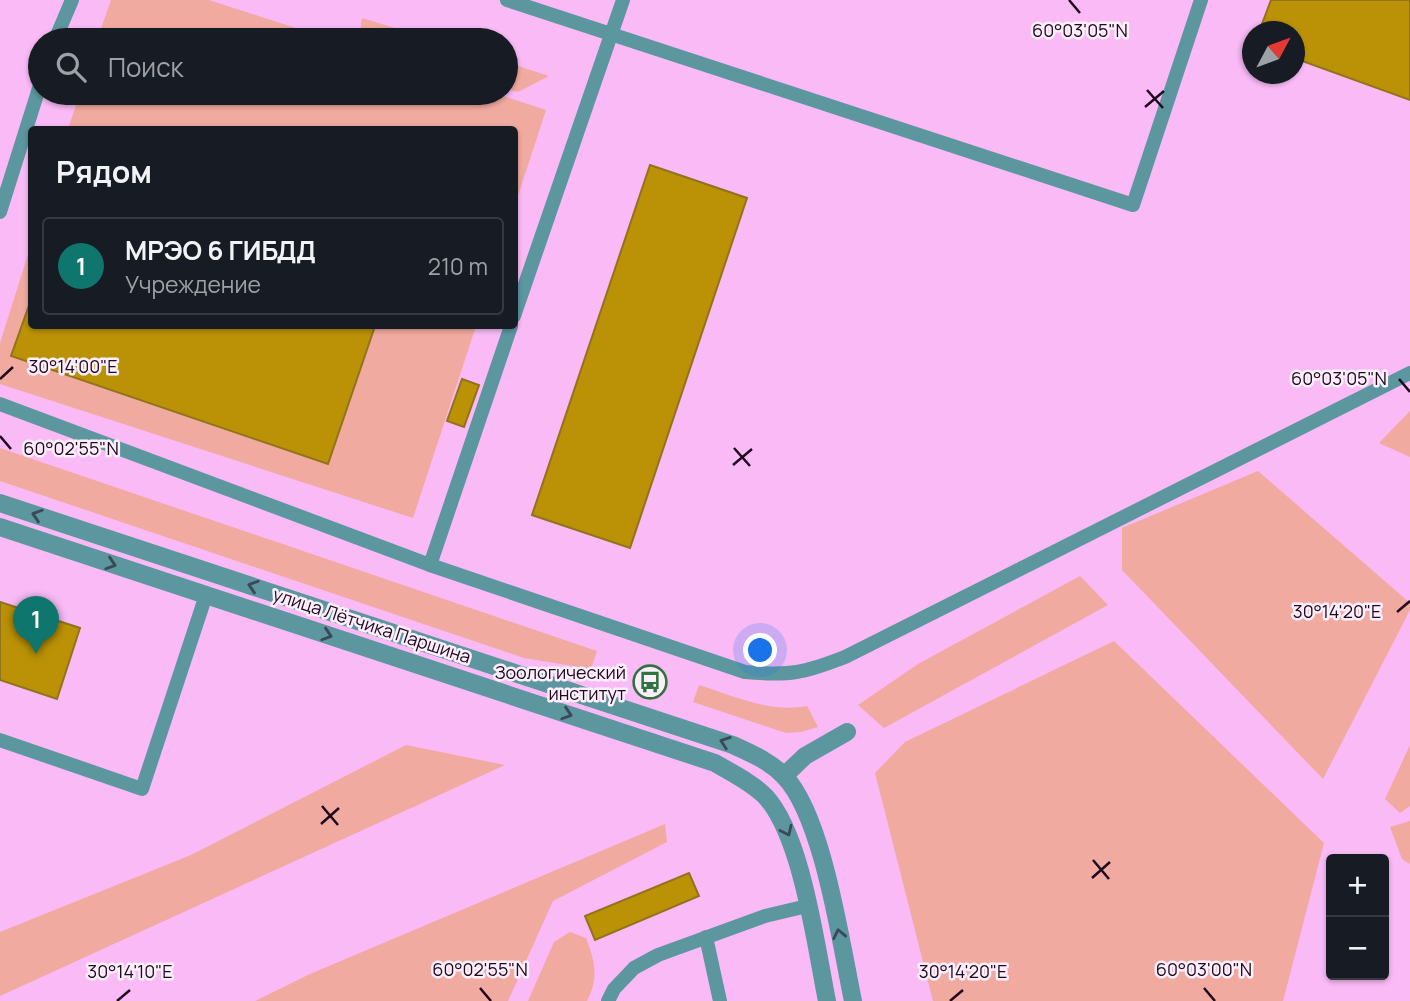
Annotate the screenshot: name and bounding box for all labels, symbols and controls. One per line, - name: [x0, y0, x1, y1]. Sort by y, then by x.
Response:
- text: 60°03'05"N: [1032, 18, 1128, 42]
- north arrow: [1242, 21, 1305, 84]
- search box: [28, 28, 518, 105]
- icon: search: [52, 48, 90, 86]
- text: Поиск: [108, 49, 183, 85]
- text: Рядом: [56, 151, 152, 192]
- text: МРЭО 6 ГИБДД: [125, 232, 316, 268]
- text: 1: [76, 250, 86, 282]
- text: 210 m: [428, 250, 488, 282]
- text: Учреждение: [125, 268, 261, 300]
- text: 30°14'00"E: [28, 354, 118, 378]
- text: 60°03'05"N: [1291, 366, 1387, 390]
- text: 60°02'55"N: [23, 436, 119, 460]
- one-way arrow: [31, 509, 44, 523]
- one-way arrow: [105, 556, 117, 570]
- one-way arrow: [247, 580, 260, 594]
- street label: улица Лётчика Паршина: [270, 582, 474, 668]
- pin: 1: [13, 596, 59, 654]
- text: 30°14'20"E: [1293, 599, 1381, 623]
- one-way arrow: [321, 627, 333, 641]
- your location: [743, 633, 777, 667]
- place label: Зоологический институт: [495, 660, 626, 705]
- bus stop icon: Зоологический институт: [631, 663, 669, 701]
- one-way arrow: [560, 706, 572, 721]
- one-way arrow: [719, 736, 731, 750]
- one-way arrow: [778, 824, 792, 836]
- map controls: [1326, 854, 1389, 980]
- button: +: [1326, 854, 1389, 917]
- button: −: [1326, 917, 1389, 980]
- one-way arrow: [833, 928, 847, 940]
- text: 60°02'55"N: [432, 957, 528, 981]
- text: 60°03'00"N: [1156, 957, 1252, 981]
- text: 30°14'10"E: [87, 959, 173, 983]
- text: 30°14'20"E: [919, 959, 1007, 983]

